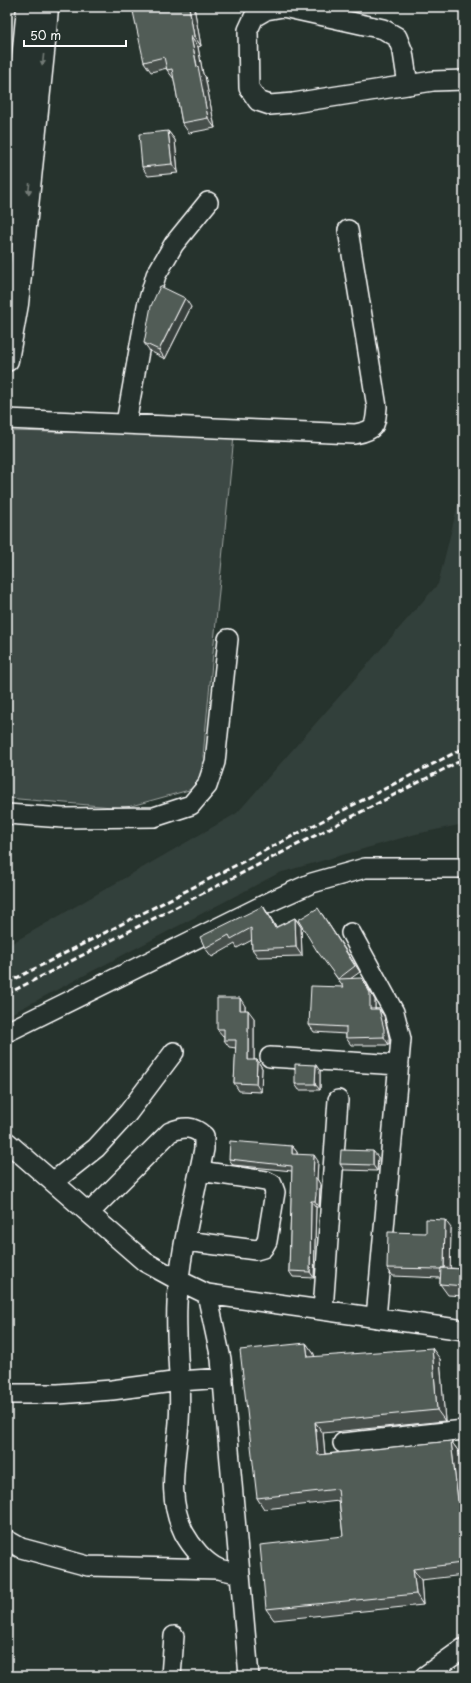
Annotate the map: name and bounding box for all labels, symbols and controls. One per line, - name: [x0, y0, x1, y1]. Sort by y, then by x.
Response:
- scale bar: [24, 22, 126, 48]
- text: 50 m: [30, 26, 61, 44]
- one-way arrow: [39, 54, 46, 66]
- one-way arrow: [25, 183, 32, 195]

